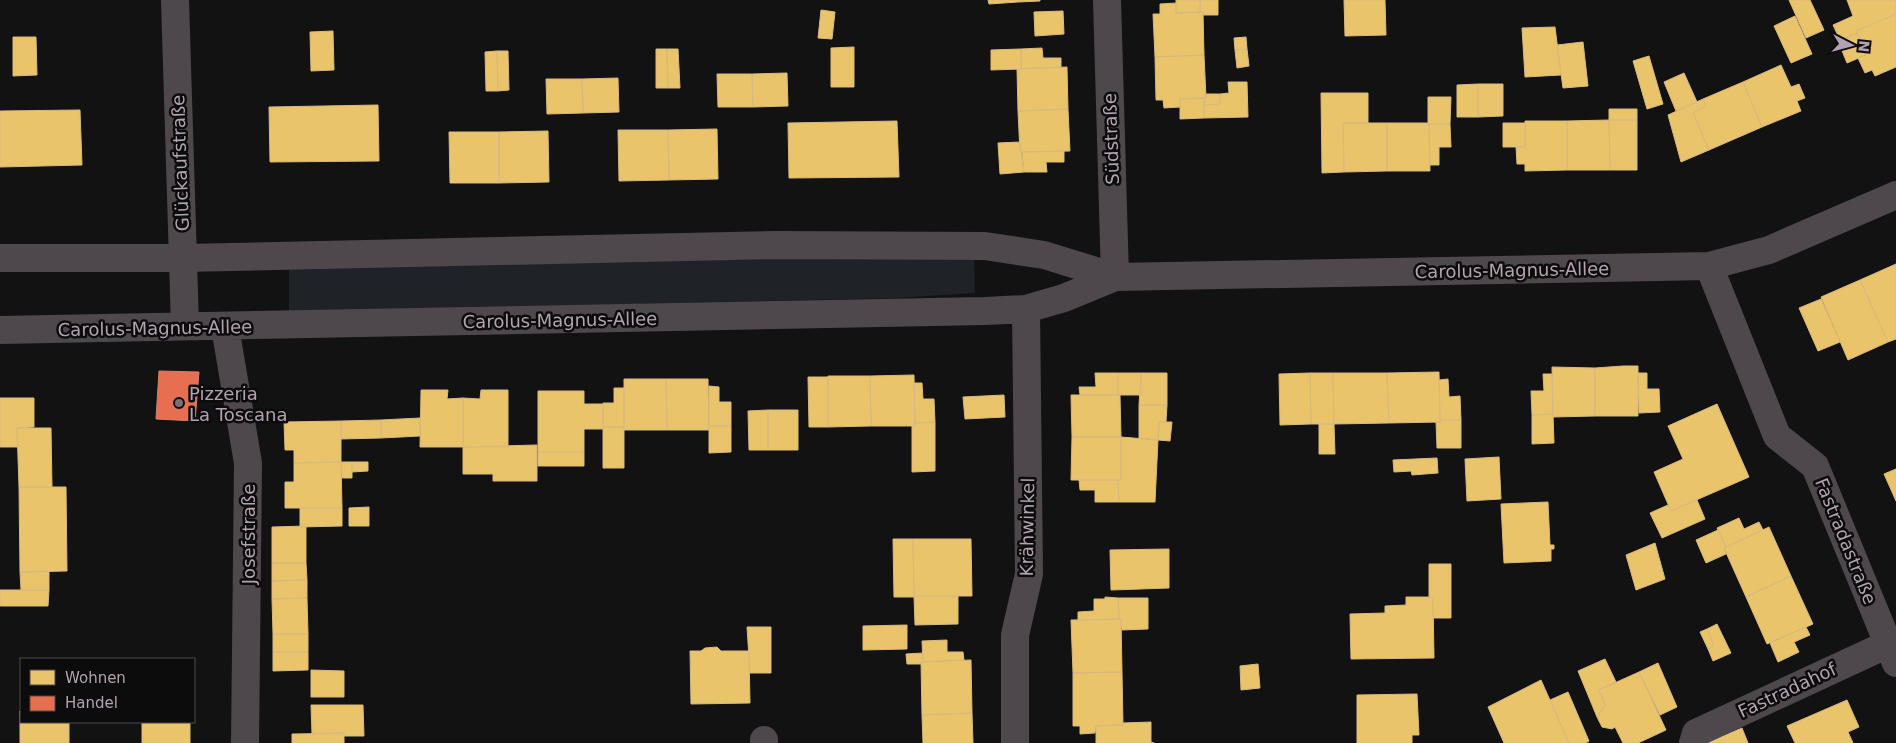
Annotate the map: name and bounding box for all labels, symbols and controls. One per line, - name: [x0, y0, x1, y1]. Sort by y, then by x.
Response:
- north arrow: [1826, 20, 1876, 70]
- text: N: [1855, 40, 1872, 53]
- street label: Südstraße: [1099, 93, 1123, 185]
- street label: Glückaufstraße: [167, 94, 193, 232]
- street label: Carolus-Magnus-Allee: [1415, 258, 1609, 282]
- street label: Carolus-Magnus-Allee: [463, 308, 657, 332]
- street label: Carolus-Magnus-Allee: [58, 316, 252, 340]
- place label: Pizzeria La Toscana: [189, 383, 287, 425]
- marker: Pizzeria La Toscana: [173, 397, 185, 409]
- street label: Fastradastraße: [1811, 475, 1881, 607]
- street label: Krähwinkel: [1016, 478, 1038, 576]
- street label: Josefstraße: [238, 484, 259, 585]
- legend: [20, 658, 195, 723]
- street label: Fastradahof: [1735, 658, 1840, 722]
- text: Wohnen: [65, 669, 126, 687]
- text: Handel: [65, 694, 118, 712]

